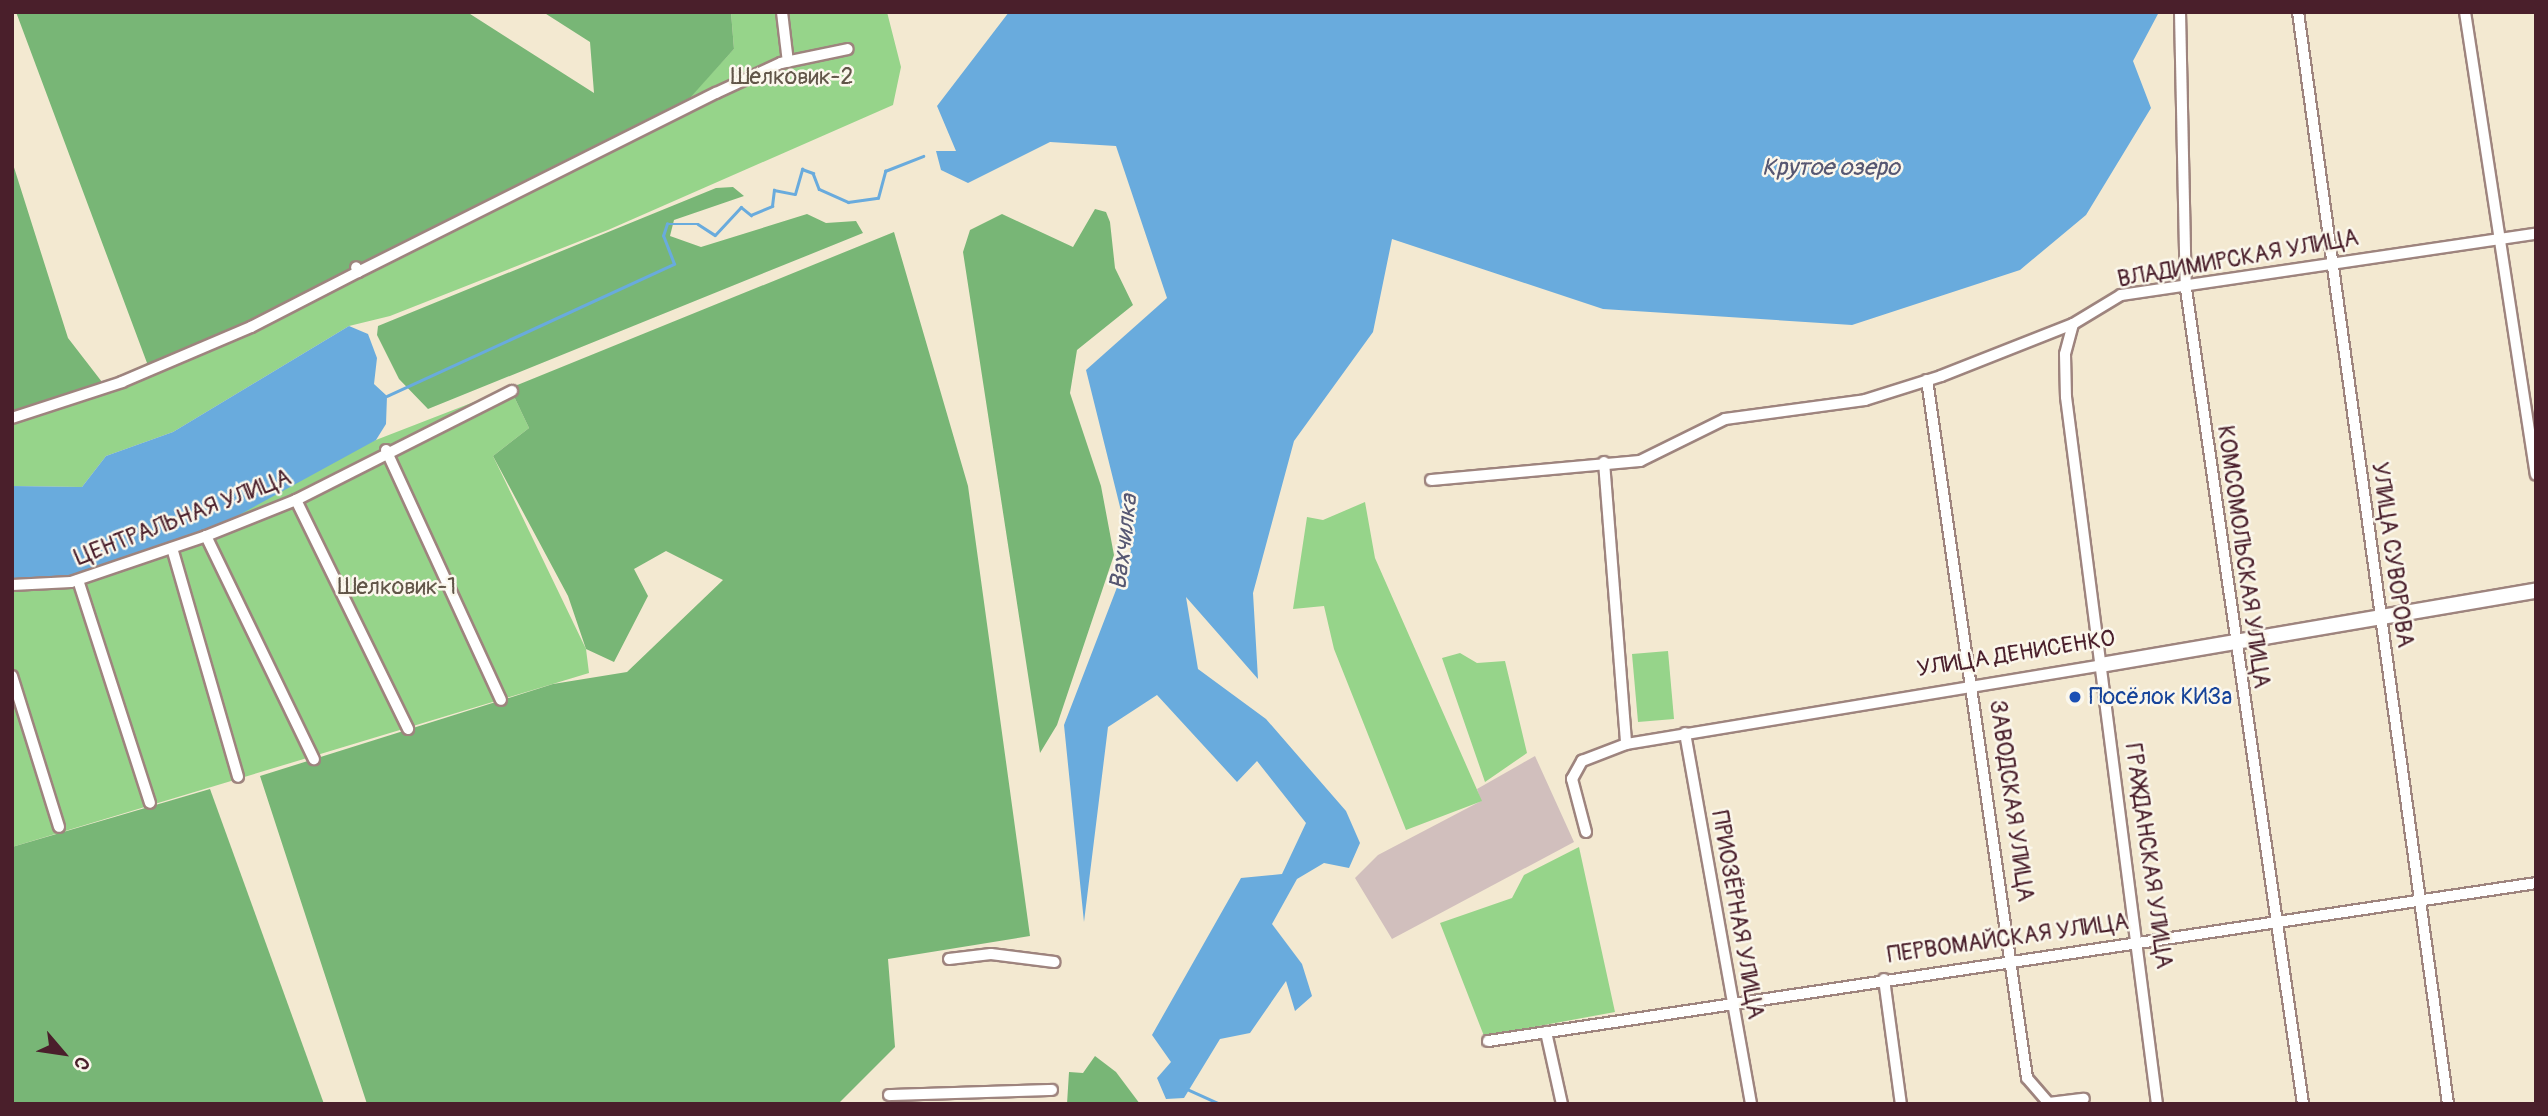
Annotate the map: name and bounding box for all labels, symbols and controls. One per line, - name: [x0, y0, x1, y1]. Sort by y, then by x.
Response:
- park label: Шелковик-2: [731, 63, 853, 91]
- water label: Крутое озеро: [1762, 154, 1900, 182]
- street label: ВЛАДИМИРСКАЯ УЛИЦА: [2115, 224, 2361, 294]
- street label: КОМСОМОЛЬСКАЯ УЛИЦА: [2211, 424, 2275, 690]
- street label: УЛИЦА СУВОРОВА: [2365, 460, 2419, 650]
- street label: ЦЕНТРАЛЬНАЯ УЛИЦА: [71, 464, 295, 572]
- water label: Вахчилка: [1104, 493, 1144, 591]
- park label: Шелковик-1: [338, 573, 456, 601]
- street label: УЛИЦА ДЕНИСЕНКО: [1915, 625, 2117, 683]
- place label: Посёлок КИЗа: [2089, 683, 2232, 711]
- marker: Посёлок КИЗа: [2067, 689, 2083, 705]
- street label: ЗАВОДСКАЯ УЛИЦА: [1983, 698, 2039, 904]
- street label: ГРАЖДАНСКАЯ УЛИЦА: [2118, 741, 2178, 971]
- street label: ПРИОЗЁРНАЯ УЛИЦА: [1705, 809, 1769, 1021]
- street label: ПЕРВОМАЙСКАЯ УЛИЦА: [1886, 908, 2130, 970]
- north arrow: [28, 1018, 98, 1088]
- text: С: [68, 1052, 95, 1074]

